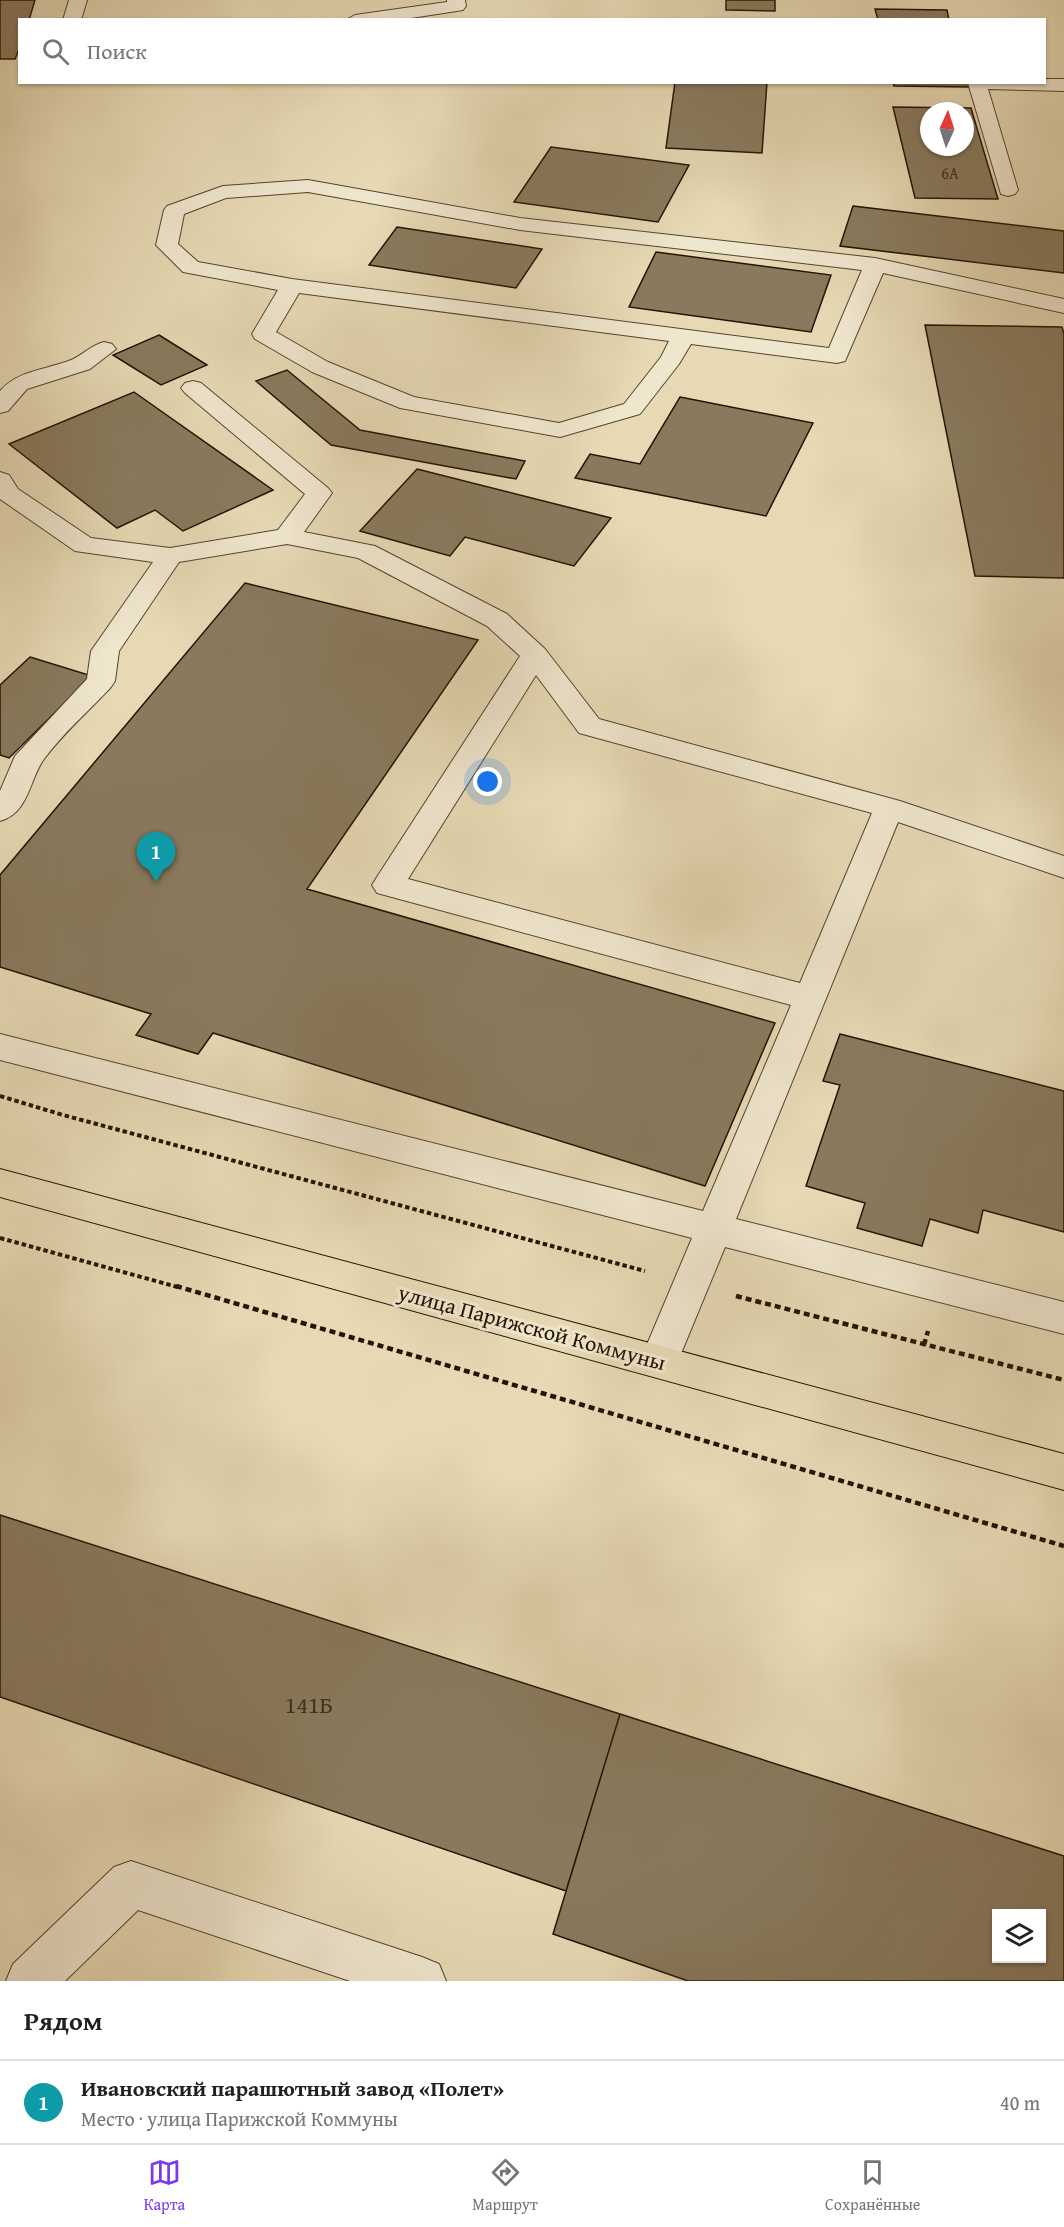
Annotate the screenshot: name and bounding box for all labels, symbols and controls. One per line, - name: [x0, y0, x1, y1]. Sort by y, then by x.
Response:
- search box: [18, 18, 1046, 84]
- icon: search: [39, 35, 72, 68]
- text: Поиск: [87, 35, 147, 67]
- north arrow: [920, 102, 974, 156]
- house number: 6А: [941, 161, 959, 185]
- your location: [473, 767, 502, 796]
- pin: 1: [136, 832, 176, 882]
- street label: улица Парижской Коммуны: [394, 1276, 669, 1378]
- house number: 141Б: [285, 1687, 333, 1722]
- map controls: [992, 1909, 1046, 1963]
- button: layers: [992, 1909, 1046, 1963]
- text: Рядом: [24, 2001, 102, 2040]
- text: Ивановский парашютный завод «Полет»: [81, 2072, 504, 2104]
- text: 1: [38, 2088, 49, 2117]
- text: 40 m: [1000, 2088, 1040, 2117]
- text: Место · улица Парижской Коммуны: [81, 2104, 398, 2133]
- tab: Карта: [144, 2156, 185, 2216]
- tab: Маршрут: [472, 2156, 538, 2216]
- tab: Сохранённые: [825, 2156, 920, 2216]

